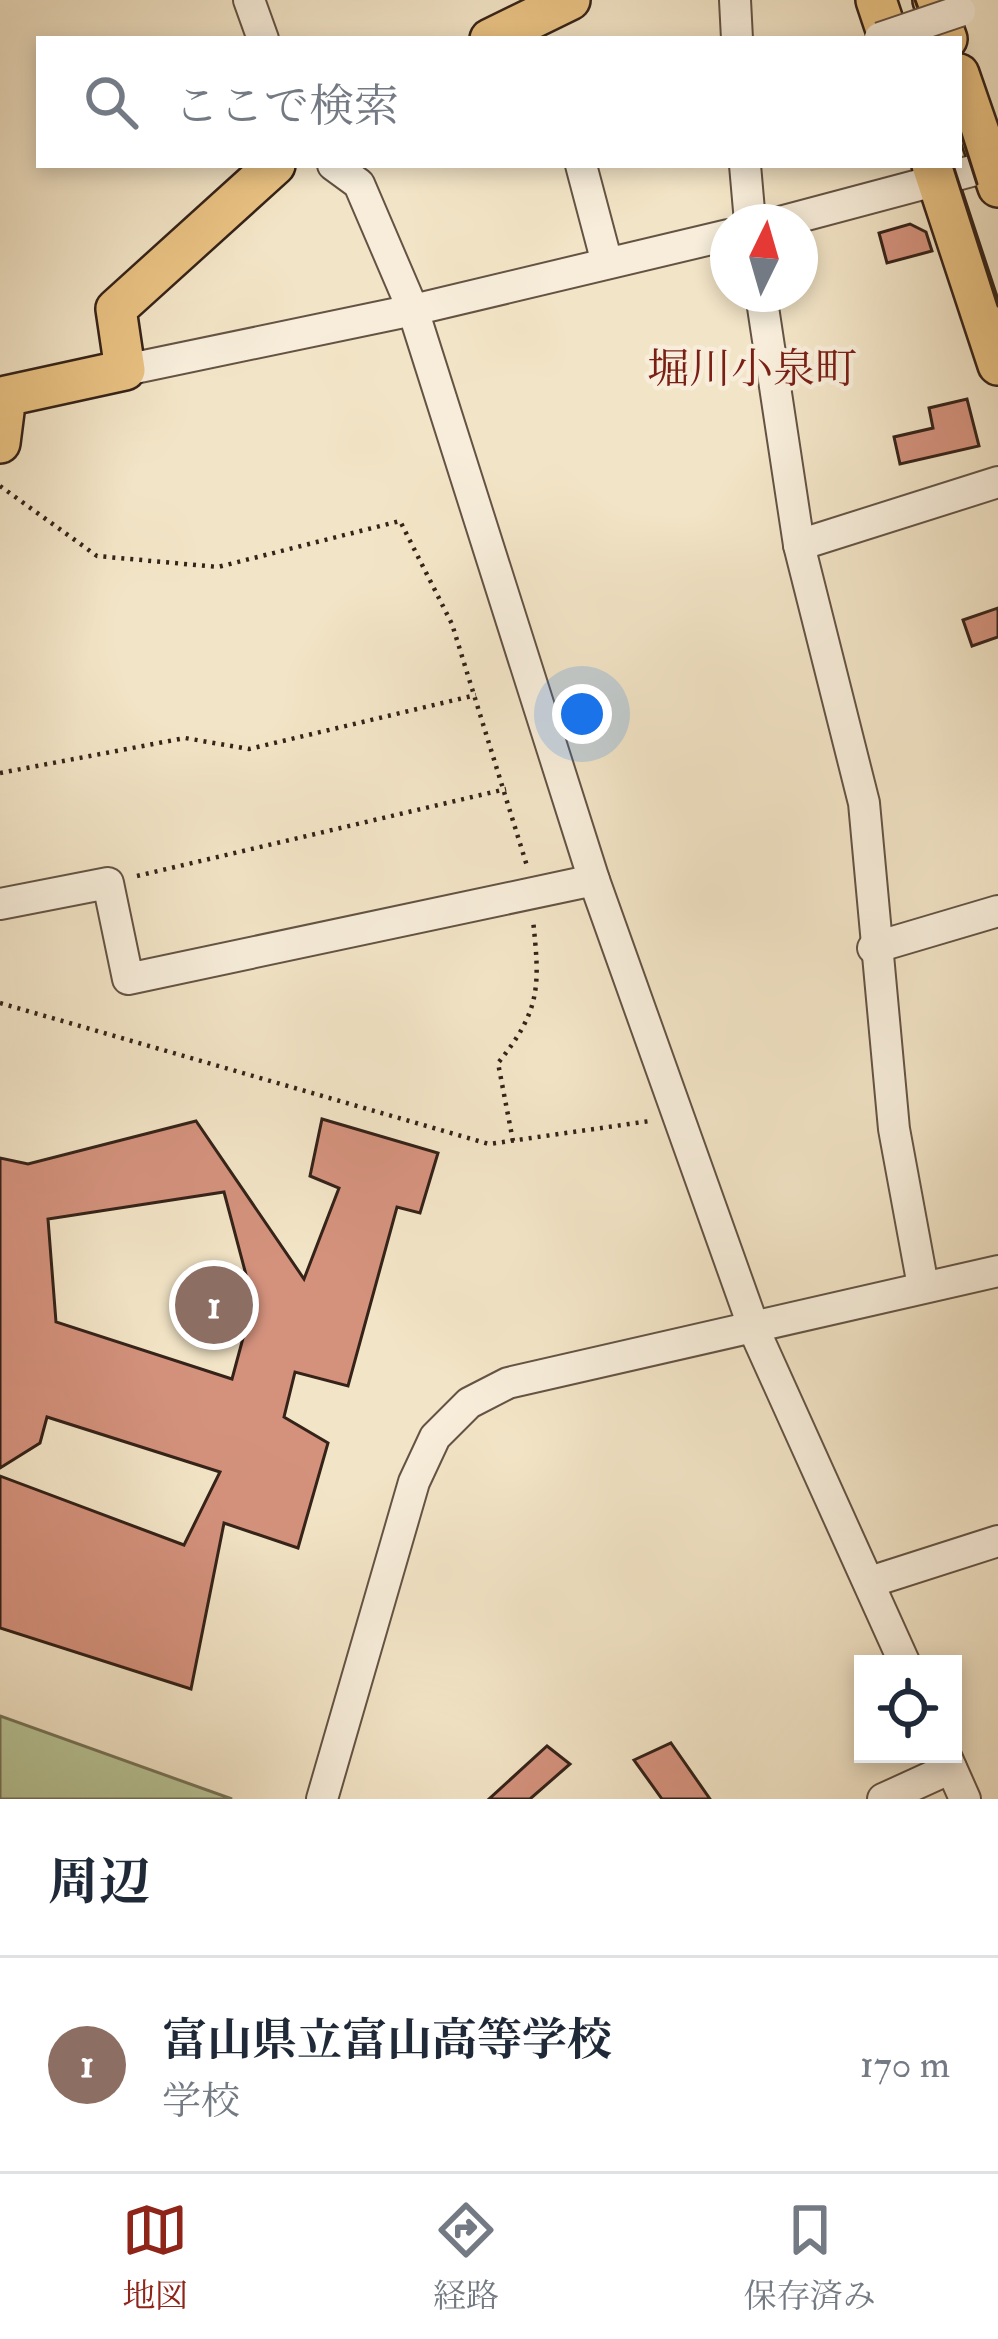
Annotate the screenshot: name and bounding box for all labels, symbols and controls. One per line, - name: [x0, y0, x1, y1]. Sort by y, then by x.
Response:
- search box: [36, 36, 962, 168]
- icon: search: [78, 69, 144, 135]
- text: ここで検索: [174, 79, 399, 135]
- north arrow: [710, 204, 818, 312]
- district label: 堀川小泉町: [647, 344, 857, 396]
- your location: [552, 684, 612, 744]
- pin: 1: [175, 1260, 253, 1350]
- map controls: [854, 1655, 962, 1763]
- button: locate: [854, 1655, 962, 1763]
- text: 周辺: [48, 1851, 150, 1915]
- text: 富山県立富山高等学校: [162, 2013, 612, 2069]
- text: 1: [80, 2040, 94, 2089]
- text: 170 m: [860, 2040, 950, 2089]
- text: 学校: [162, 2077, 240, 2126]
- tab: 地図: [122, 2197, 188, 2317]
- tab: 経路: [433, 2197, 499, 2317]
- tab: 保存済み: [744, 2197, 876, 2317]

